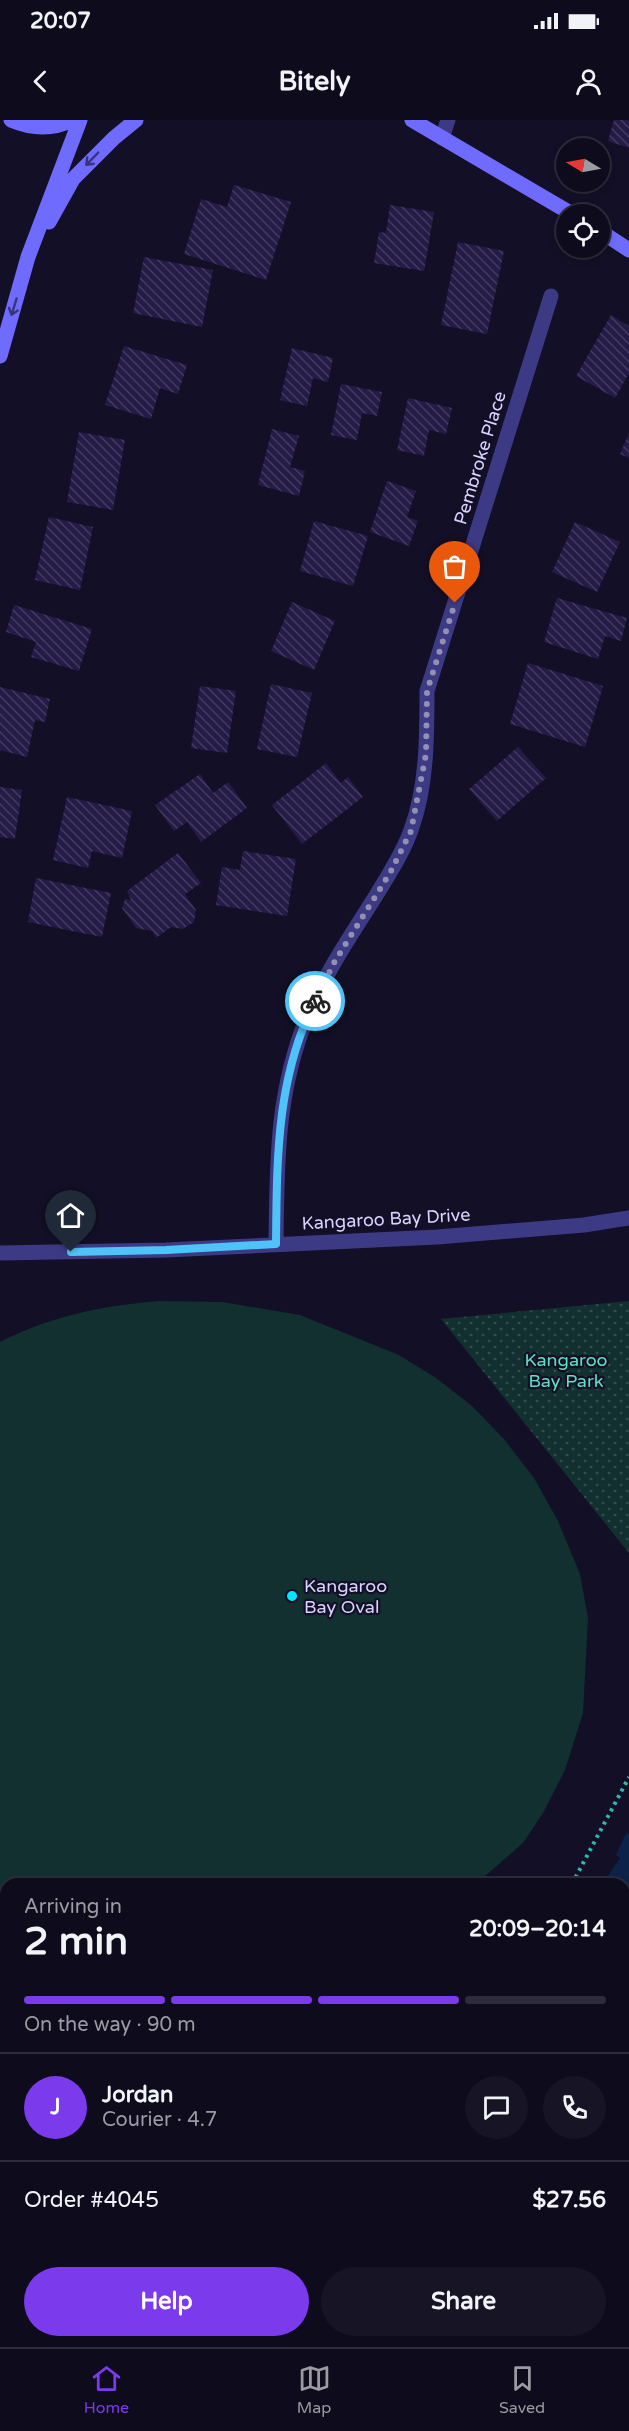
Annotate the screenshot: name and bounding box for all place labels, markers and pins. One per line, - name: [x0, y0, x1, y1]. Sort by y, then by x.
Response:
- pin: [429, 541, 480, 603]
- pin: [45, 1190, 96, 1252]
- place label: Kangaroo Bay Oval: [304, 1575, 387, 1618]
- marker: Kangaroo Bay Oval: [285, 1589, 299, 1603]

